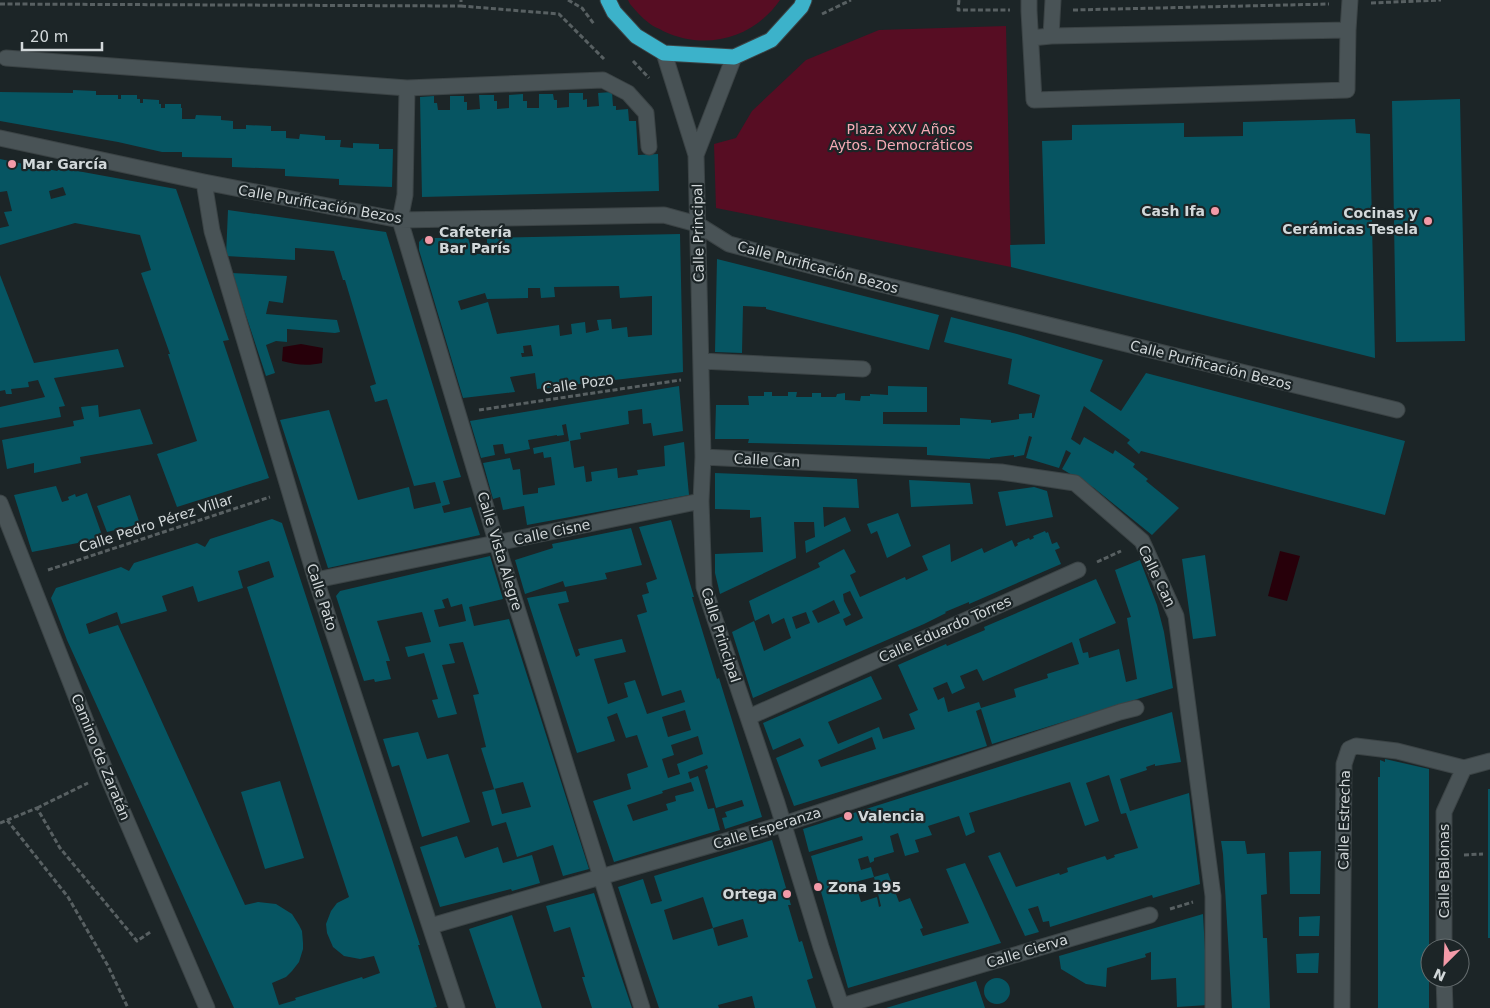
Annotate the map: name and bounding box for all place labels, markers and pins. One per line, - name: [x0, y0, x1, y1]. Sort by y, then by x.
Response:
- place label: Mar García: [22, 156, 108, 172]
- marker: Mar García: [6, 158, 18, 170]
- place label: Cash Ifa: [1141, 203, 1205, 219]
- marker: Cash Ifa: [1209, 205, 1221, 217]
- place label: Cocinas y Cerámicas Tesela: [1282, 205, 1418, 237]
- marker: Cocinas y Cerámicas Tesela: [1422, 215, 1434, 227]
- place label: Cafetería Bar París: [439, 224, 512, 256]
- marker: Cafetería Bar París: [423, 234, 435, 246]
- place label: Valencia: [858, 808, 924, 824]
- marker: Valencia: [842, 810, 854, 822]
- place label: Zona 195: [828, 879, 901, 895]
- marker: Zona 195: [812, 881, 824, 893]
- place label: Ortega: [723, 886, 777, 902]
- marker: Ortega: [781, 888, 793, 900]

